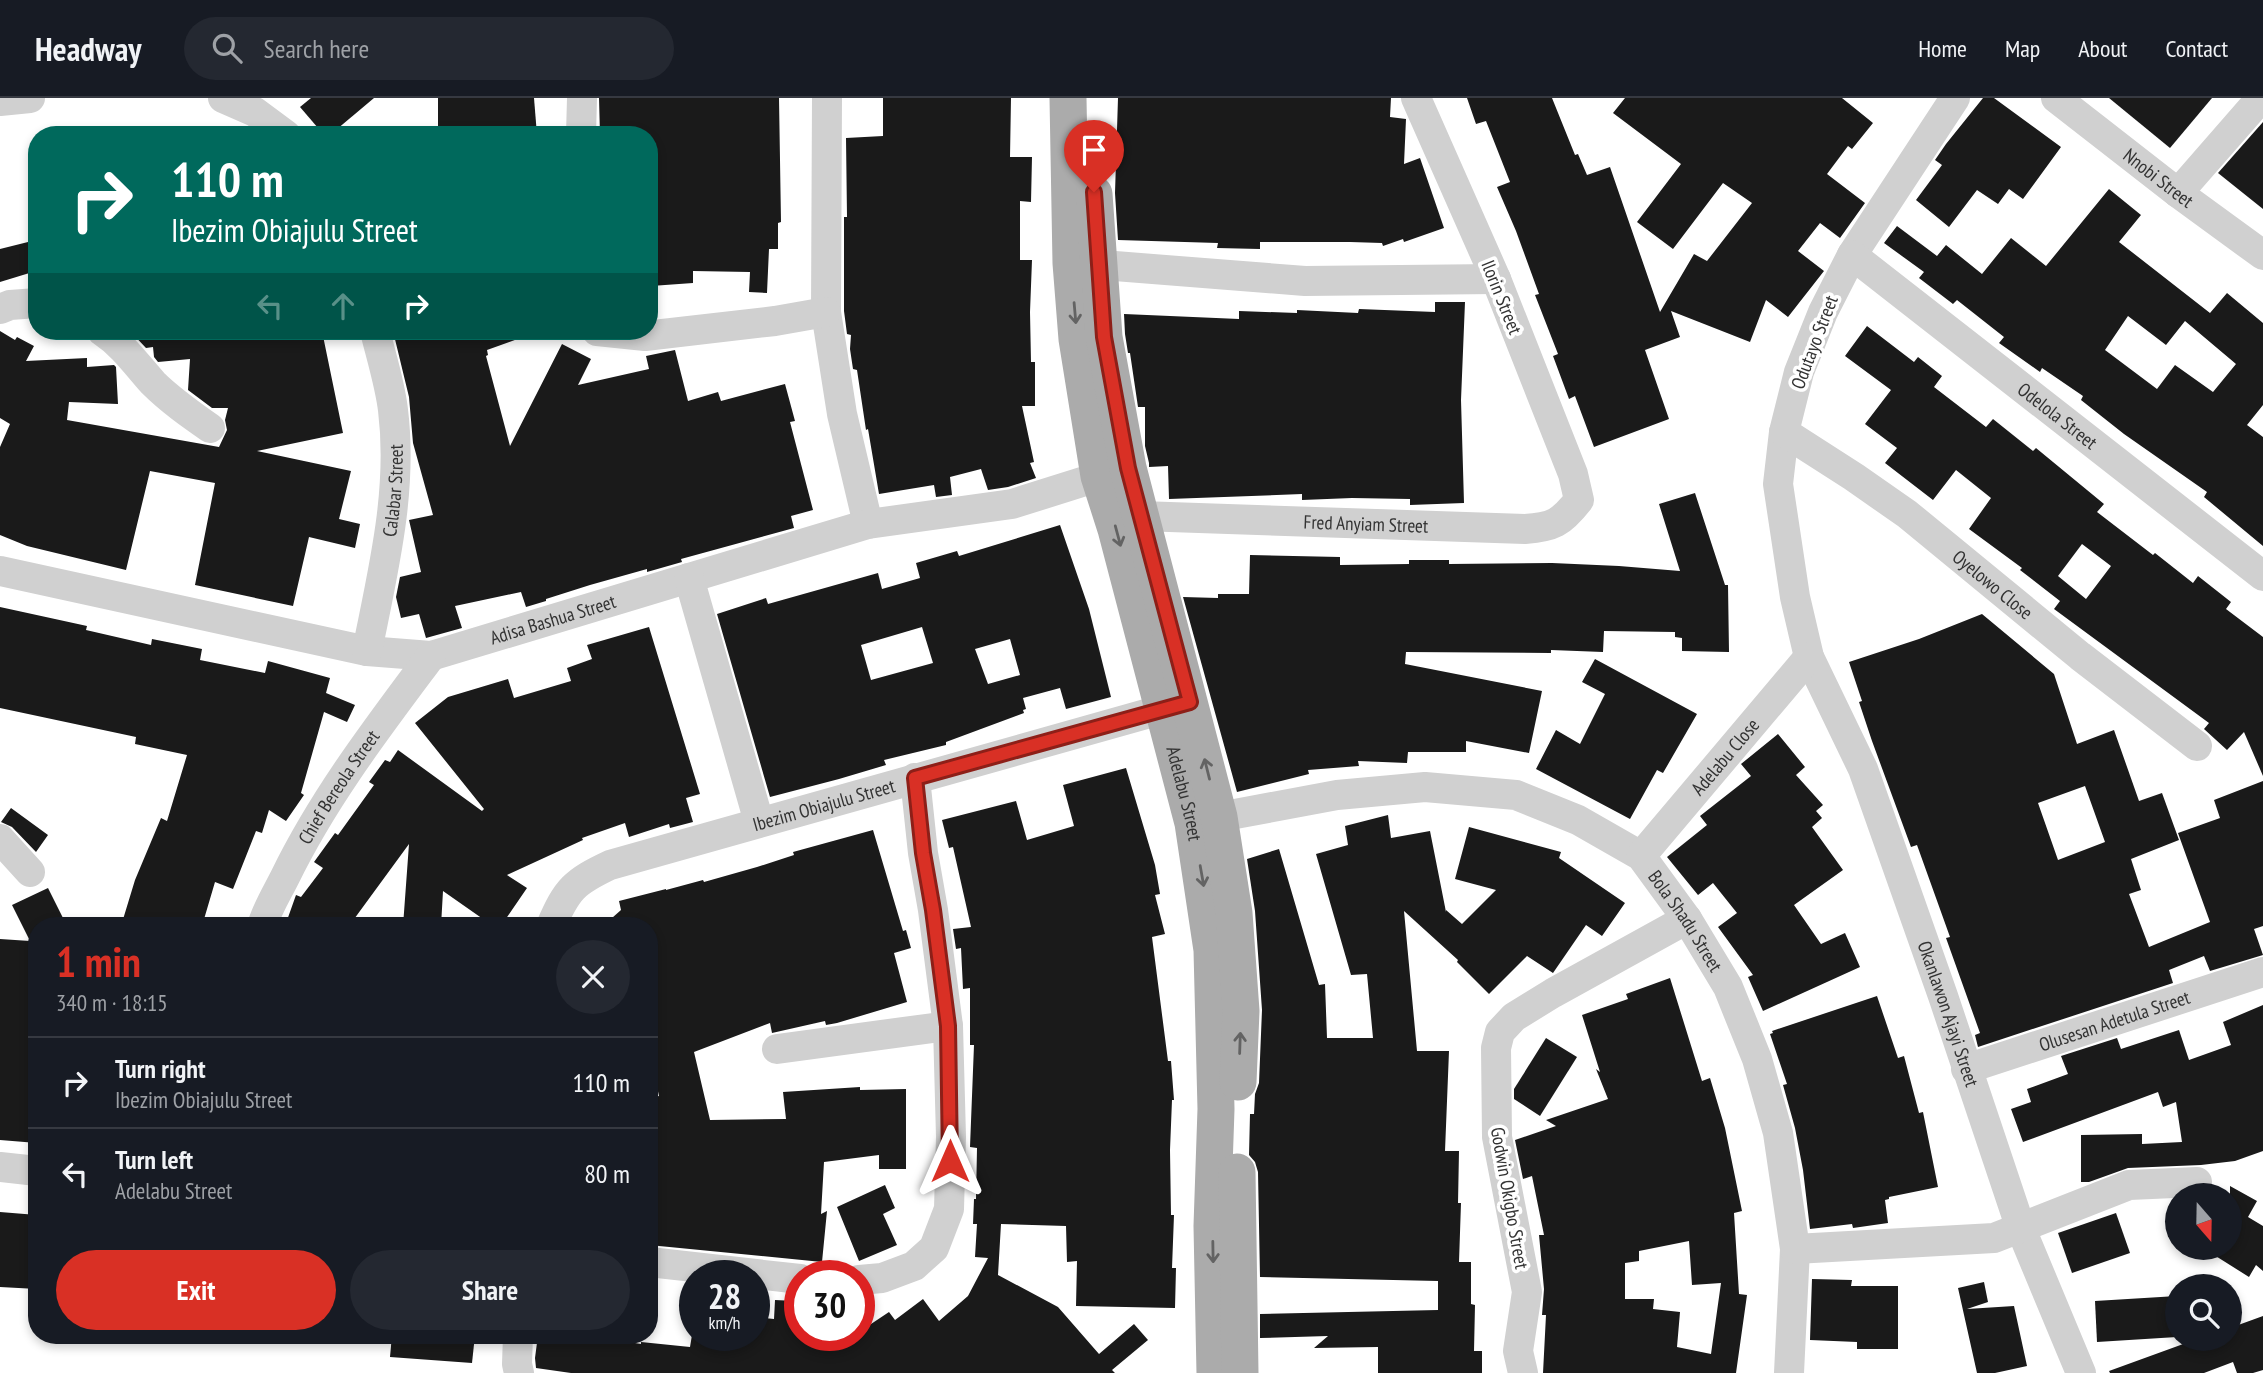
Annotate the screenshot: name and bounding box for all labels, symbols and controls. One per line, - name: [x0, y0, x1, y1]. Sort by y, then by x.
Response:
- search box: [184, 17, 674, 80]
- text: Headway: [35, 27, 142, 70]
- icon: search: [208, 29, 246, 67]
- text: Search here: [264, 32, 369, 65]
- text: Home: [1918, 33, 1967, 64]
- text: Map: [2005, 33, 2040, 64]
- text: About: [2078, 33, 2127, 64]
- text: Contact: [2165, 33, 2228, 64]
- pin: [1064, 120, 1124, 192]
- icon: arrive: [1075, 131, 1113, 169]
- street label: Nnobi Street: [2119, 143, 2199, 213]
- text: 110 m: [171, 147, 284, 211]
- icon: right: [56, 154, 147, 245]
- text: Ibezim Obiajulu Street: [171, 209, 418, 251]
- street label: Ilorin Street: [1476, 256, 1528, 338]
- icon: left: [251, 287, 289, 325]
- icon: ahead: [324, 287, 362, 325]
- icon: right: [397, 287, 435, 325]
- street label: Odutayo Street: [1785, 291, 1843, 392]
- one-way arrow: [1069, 301, 1082, 324]
- street label: Odelola Street: [2013, 377, 2103, 455]
- street label: Calabar Street: [377, 443, 408, 538]
- street label: Fred Anyiam Street: [1303, 510, 1429, 538]
- one-way arrow: [1112, 524, 1125, 547]
- street label: Oyelowo Close: [1948, 545, 2038, 625]
- street label: Adisa Bashua Street: [487, 589, 619, 650]
- street label: Adelabu Close: [1686, 713, 1764, 800]
- street label: Chief Bereola Street: [293, 725, 385, 848]
- street label: Adelabu Street: [1161, 743, 1208, 843]
- one-way arrow: [1200, 758, 1213, 781]
- street label: Ibezim Obiajulu Street: [750, 773, 898, 836]
- one-way arrow: [1196, 864, 1209, 886]
- street label: Bola Shadu Street: [1643, 865, 1728, 977]
- text: 1 min: [56, 934, 141, 989]
- street label: Okanlawon Ajayi Street: [1913, 938, 1985, 1090]
- button: close: [556, 940, 630, 1014]
- street label: Olusesan Adetula Street: [2036, 984, 2194, 1056]
- text: 340 m · 18:15: [56, 988, 168, 1017]
- one-way arrow: [1233, 1032, 1246, 1055]
- text: Turn right: [115, 1052, 206, 1085]
- icon: right: [56, 1064, 94, 1102]
- text: 110 m: [572, 1066, 630, 1099]
- text: Ibezim Obiajulu Street: [115, 1085, 292, 1114]
- position arrow: [913, 1124, 987, 1198]
- street label: Godwin Okigbo Street: [1486, 1125, 1534, 1271]
- text: Turn left: [115, 1143, 193, 1176]
- icon: left: [56, 1155, 94, 1193]
- text: 80 m: [584, 1157, 630, 1190]
- text: Adelabu Street: [115, 1176, 232, 1205]
- north arrow: [2165, 1183, 2242, 1260]
- map controls: [2165, 1183, 2242, 1351]
- one-way arrow: [1206, 1241, 1220, 1264]
- button: Exit: [56, 1250, 336, 1330]
- button: Share: [350, 1250, 630, 1330]
- speed limit sign: 30: [784, 1260, 875, 1351]
- text: 28: [708, 1273, 741, 1319]
- button: search: [2165, 1274, 2242, 1351]
- text: km/h: [709, 1311, 740, 1334]

